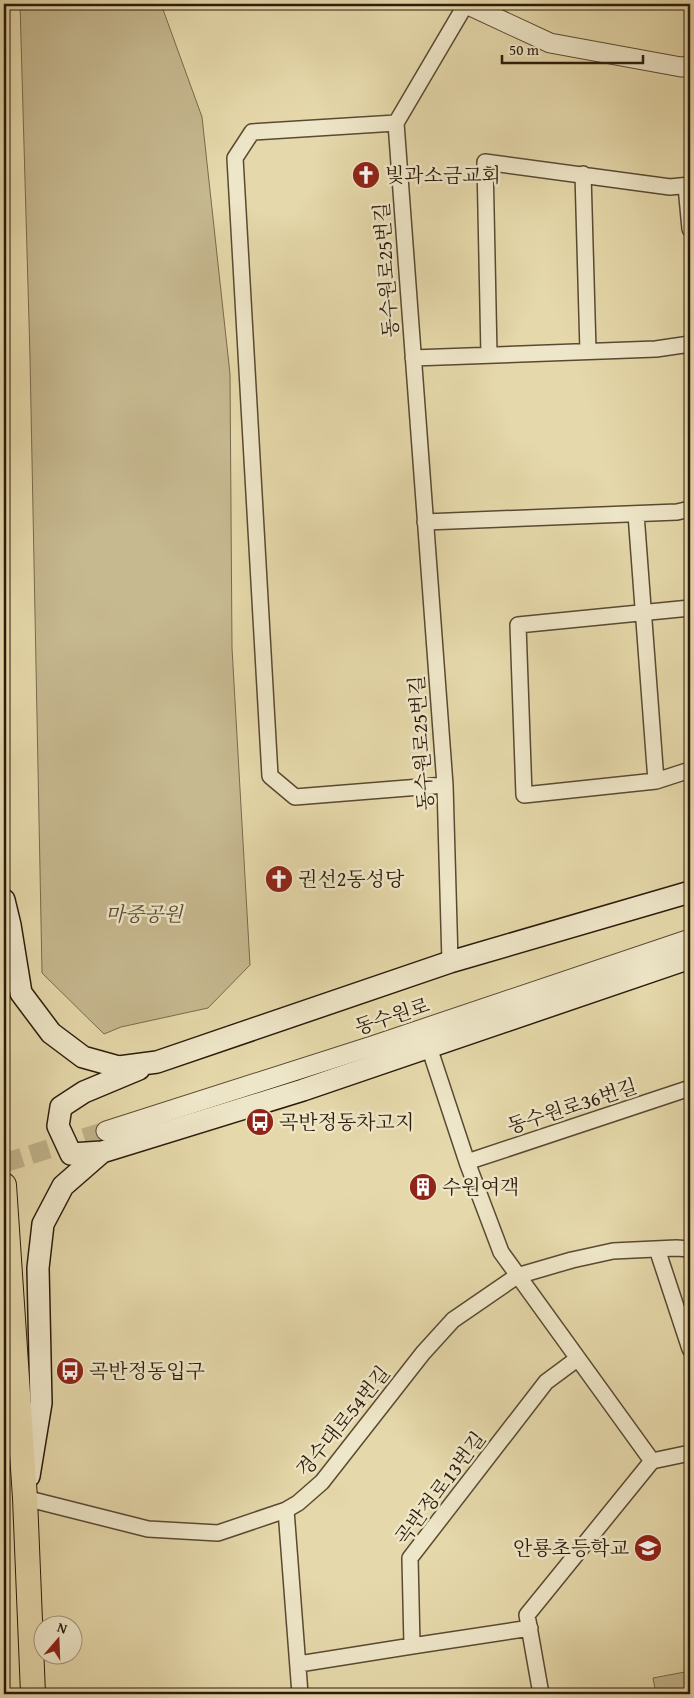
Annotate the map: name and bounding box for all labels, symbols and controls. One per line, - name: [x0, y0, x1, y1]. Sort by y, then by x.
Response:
- scale bar: [502, 32, 643, 64]
- text: 50 m: [509, 39, 540, 60]
- church icon: 빛과소금교회: [351, 160, 381, 190]
- place label: 빛과소금교회: [385, 160, 501, 189]
- street label: 동수원로25번길: [366, 202, 405, 338]
- street label: 동수원로25번길: [401, 675, 440, 811]
- church icon: 권선2동성당: [264, 864, 294, 894]
- place label: 권선2동성당: [298, 864, 405, 893]
- park label: 마중공원: [105, 899, 184, 928]
- street label: 동수원로: [351, 990, 433, 1041]
- street label: 동수원로36번길: [503, 1071, 641, 1140]
- bus stop icon: 곡반정동차고지: [245, 1107, 275, 1137]
- place label: 곡반정동차고지: [279, 1107, 414, 1136]
- building icon: 수원여객: [408, 1172, 438, 1202]
- place label: 수원여객: [442, 1172, 519, 1201]
- bus stop icon: 곡반정동입구: [55, 1356, 85, 1386]
- place label: 곡반정동입구: [89, 1356, 205, 1385]
- street label: 경수대로54번길: [289, 1359, 396, 1482]
- street label: 곡반정로13번길: [387, 1425, 492, 1550]
- place label: 안룡초등학교: [513, 1533, 630, 1562]
- school or university icon: 안룡초등학교: [633, 1533, 663, 1563]
- north arrow: [32, 1616, 82, 1666]
- text: N: [55, 1617, 71, 1639]

